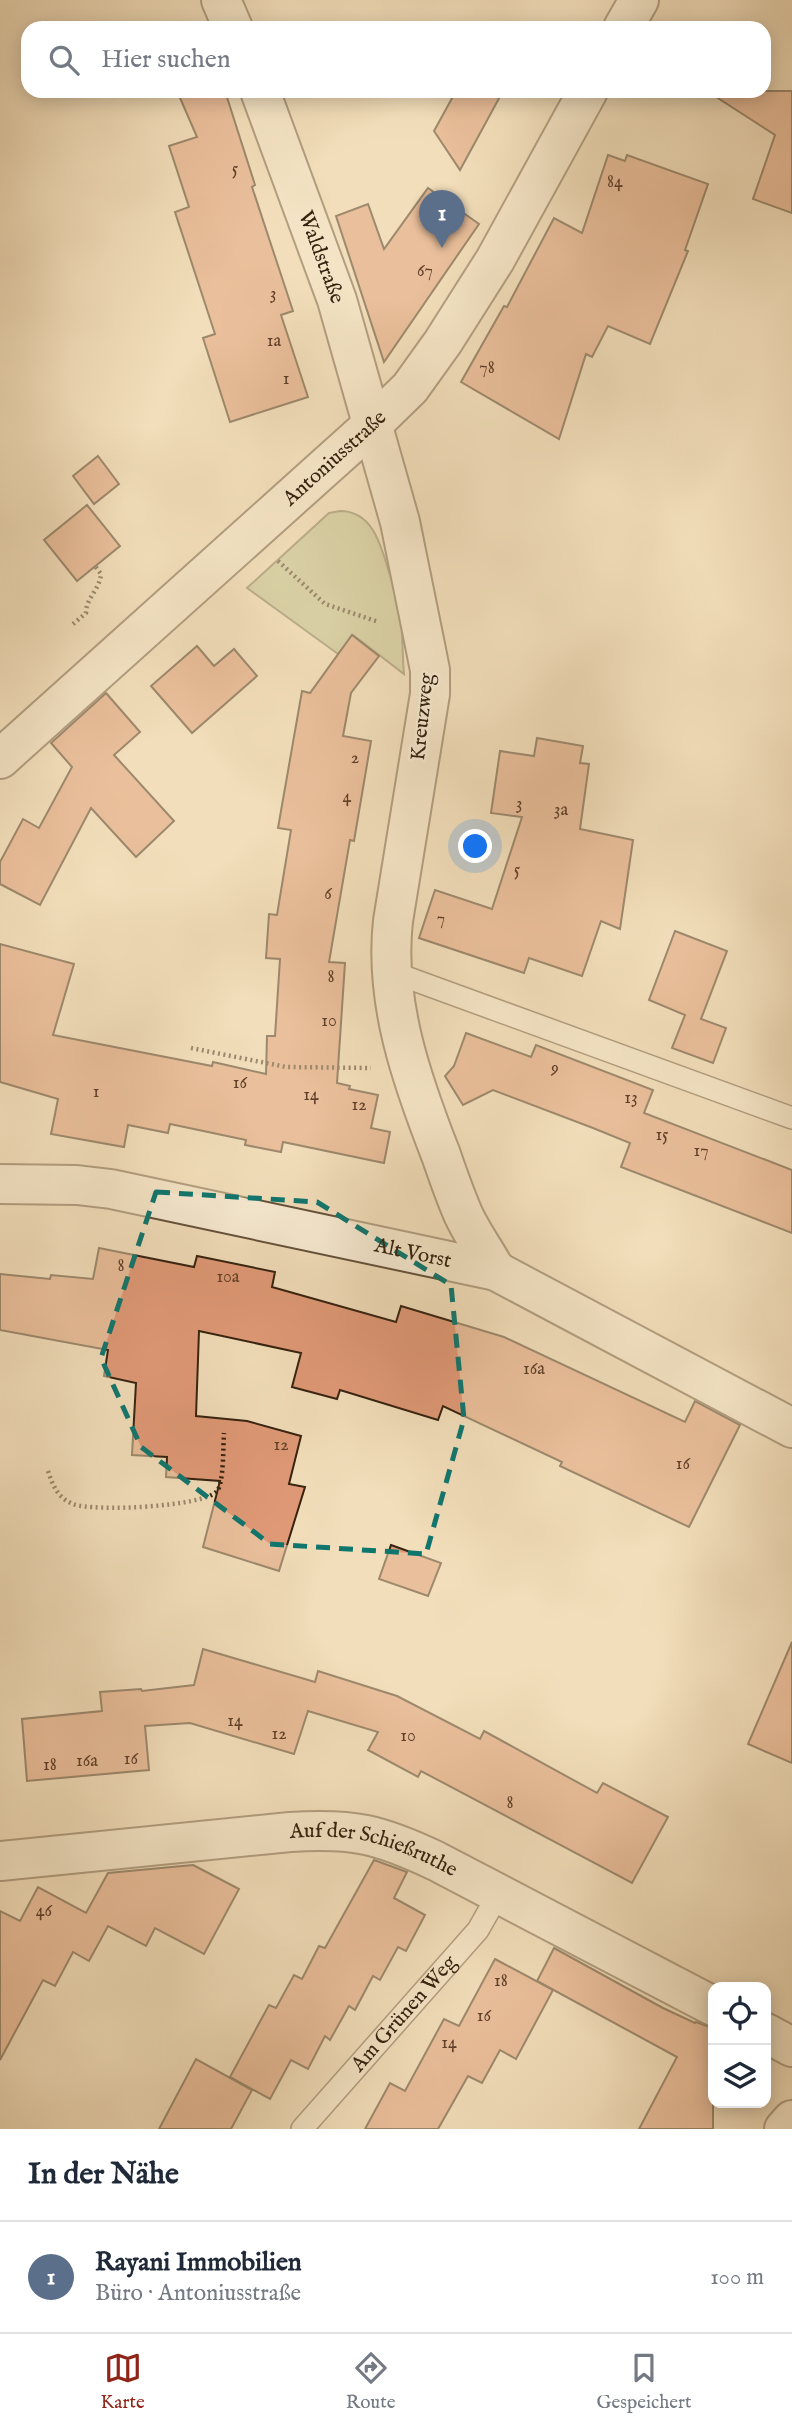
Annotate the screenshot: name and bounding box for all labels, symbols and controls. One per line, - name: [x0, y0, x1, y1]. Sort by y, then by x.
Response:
- search box: [21, 21, 771, 98]
- icon: search: [45, 41, 83, 79]
- text: Hier suchen: [101, 43, 231, 76]
- house number: 5: [232, 158, 239, 181]
- house number: 84: [607, 171, 623, 194]
- pin: 1: [419, 190, 465, 248]
- street label: Waldstraße: [292, 207, 351, 307]
- house number: 67: [417, 260, 433, 283]
- house number: 3: [270, 283, 276, 306]
- house number: 1a: [267, 330, 281, 353]
- house number: 78: [479, 357, 495, 380]
- house number: 1: [283, 368, 289, 391]
- street label: Antoniusstraße: [276, 404, 393, 513]
- street label: Kreuzweg: [405, 671, 441, 762]
- house number: 2: [351, 747, 359, 770]
- house number: 4: [343, 786, 352, 809]
- house number: 3: [516, 793, 522, 816]
- house number: 3a: [554, 799, 568, 822]
- your location: [458, 829, 492, 863]
- house number: 5: [514, 859, 521, 882]
- house number: 6: [324, 883, 332, 906]
- house number: 7: [437, 908, 445, 931]
- house number: 8: [327, 966, 335, 989]
- house number: 10: [321, 1010, 337, 1033]
- house number: 9: [550, 1057, 559, 1080]
- house number: 16: [233, 1072, 248, 1095]
- house number: 1: [93, 1081, 99, 1104]
- house number: 14: [303, 1084, 319, 1107]
- house number: 13: [624, 1087, 638, 1110]
- house number: 12: [351, 1094, 367, 1117]
- house number: 15: [655, 1124, 669, 1147]
- house number: 17: [693, 1140, 709, 1163]
- street label: Alt Vorst: [371, 1232, 454, 1275]
- house number: 8: [117, 1255, 125, 1278]
- house number: 10a: [216, 1266, 240, 1289]
- house number: 16a: [523, 1358, 545, 1381]
- house number: 12: [273, 1434, 289, 1457]
- house number: 16: [676, 1453, 691, 1476]
- house number: 14: [227, 1710, 243, 1733]
- house number: 12: [271, 1723, 287, 1746]
- house number: 10: [400, 1725, 416, 1748]
- house number: 16: [124, 1748, 139, 1771]
- house number: 16a: [76, 1750, 98, 1773]
- house number: 18: [43, 1754, 57, 1777]
- house number: 8: [506, 1792, 514, 1815]
- street label: Auf der Schießruthe: [288, 1817, 462, 1884]
- house number: 46: [36, 1900, 53, 1923]
- street label: Am Grünen Weg: [345, 1949, 463, 2078]
- house number: 18: [494, 1970, 508, 1993]
- map controls: [708, 1982, 771, 2108]
- button: locate: [708, 1982, 771, 2045]
- house number: 16: [477, 2005, 492, 2028]
- house number: 14: [441, 2032, 457, 2055]
- button: layers: [708, 2045, 771, 2108]
- text: In der Nähe: [28, 2156, 179, 2194]
- text: Rayani Immobilien: [95, 2246, 302, 2279]
- text: 1: [47, 2263, 55, 2292]
- text: 100 m: [710, 2263, 764, 2292]
- text: Büro · Antoniusstraße: [95, 2279, 301, 2308]
- tab: Karte: [101, 2349, 145, 2415]
- tab: Route: [346, 2349, 395, 2415]
- tab: Gespeichert: [596, 2349, 691, 2415]

